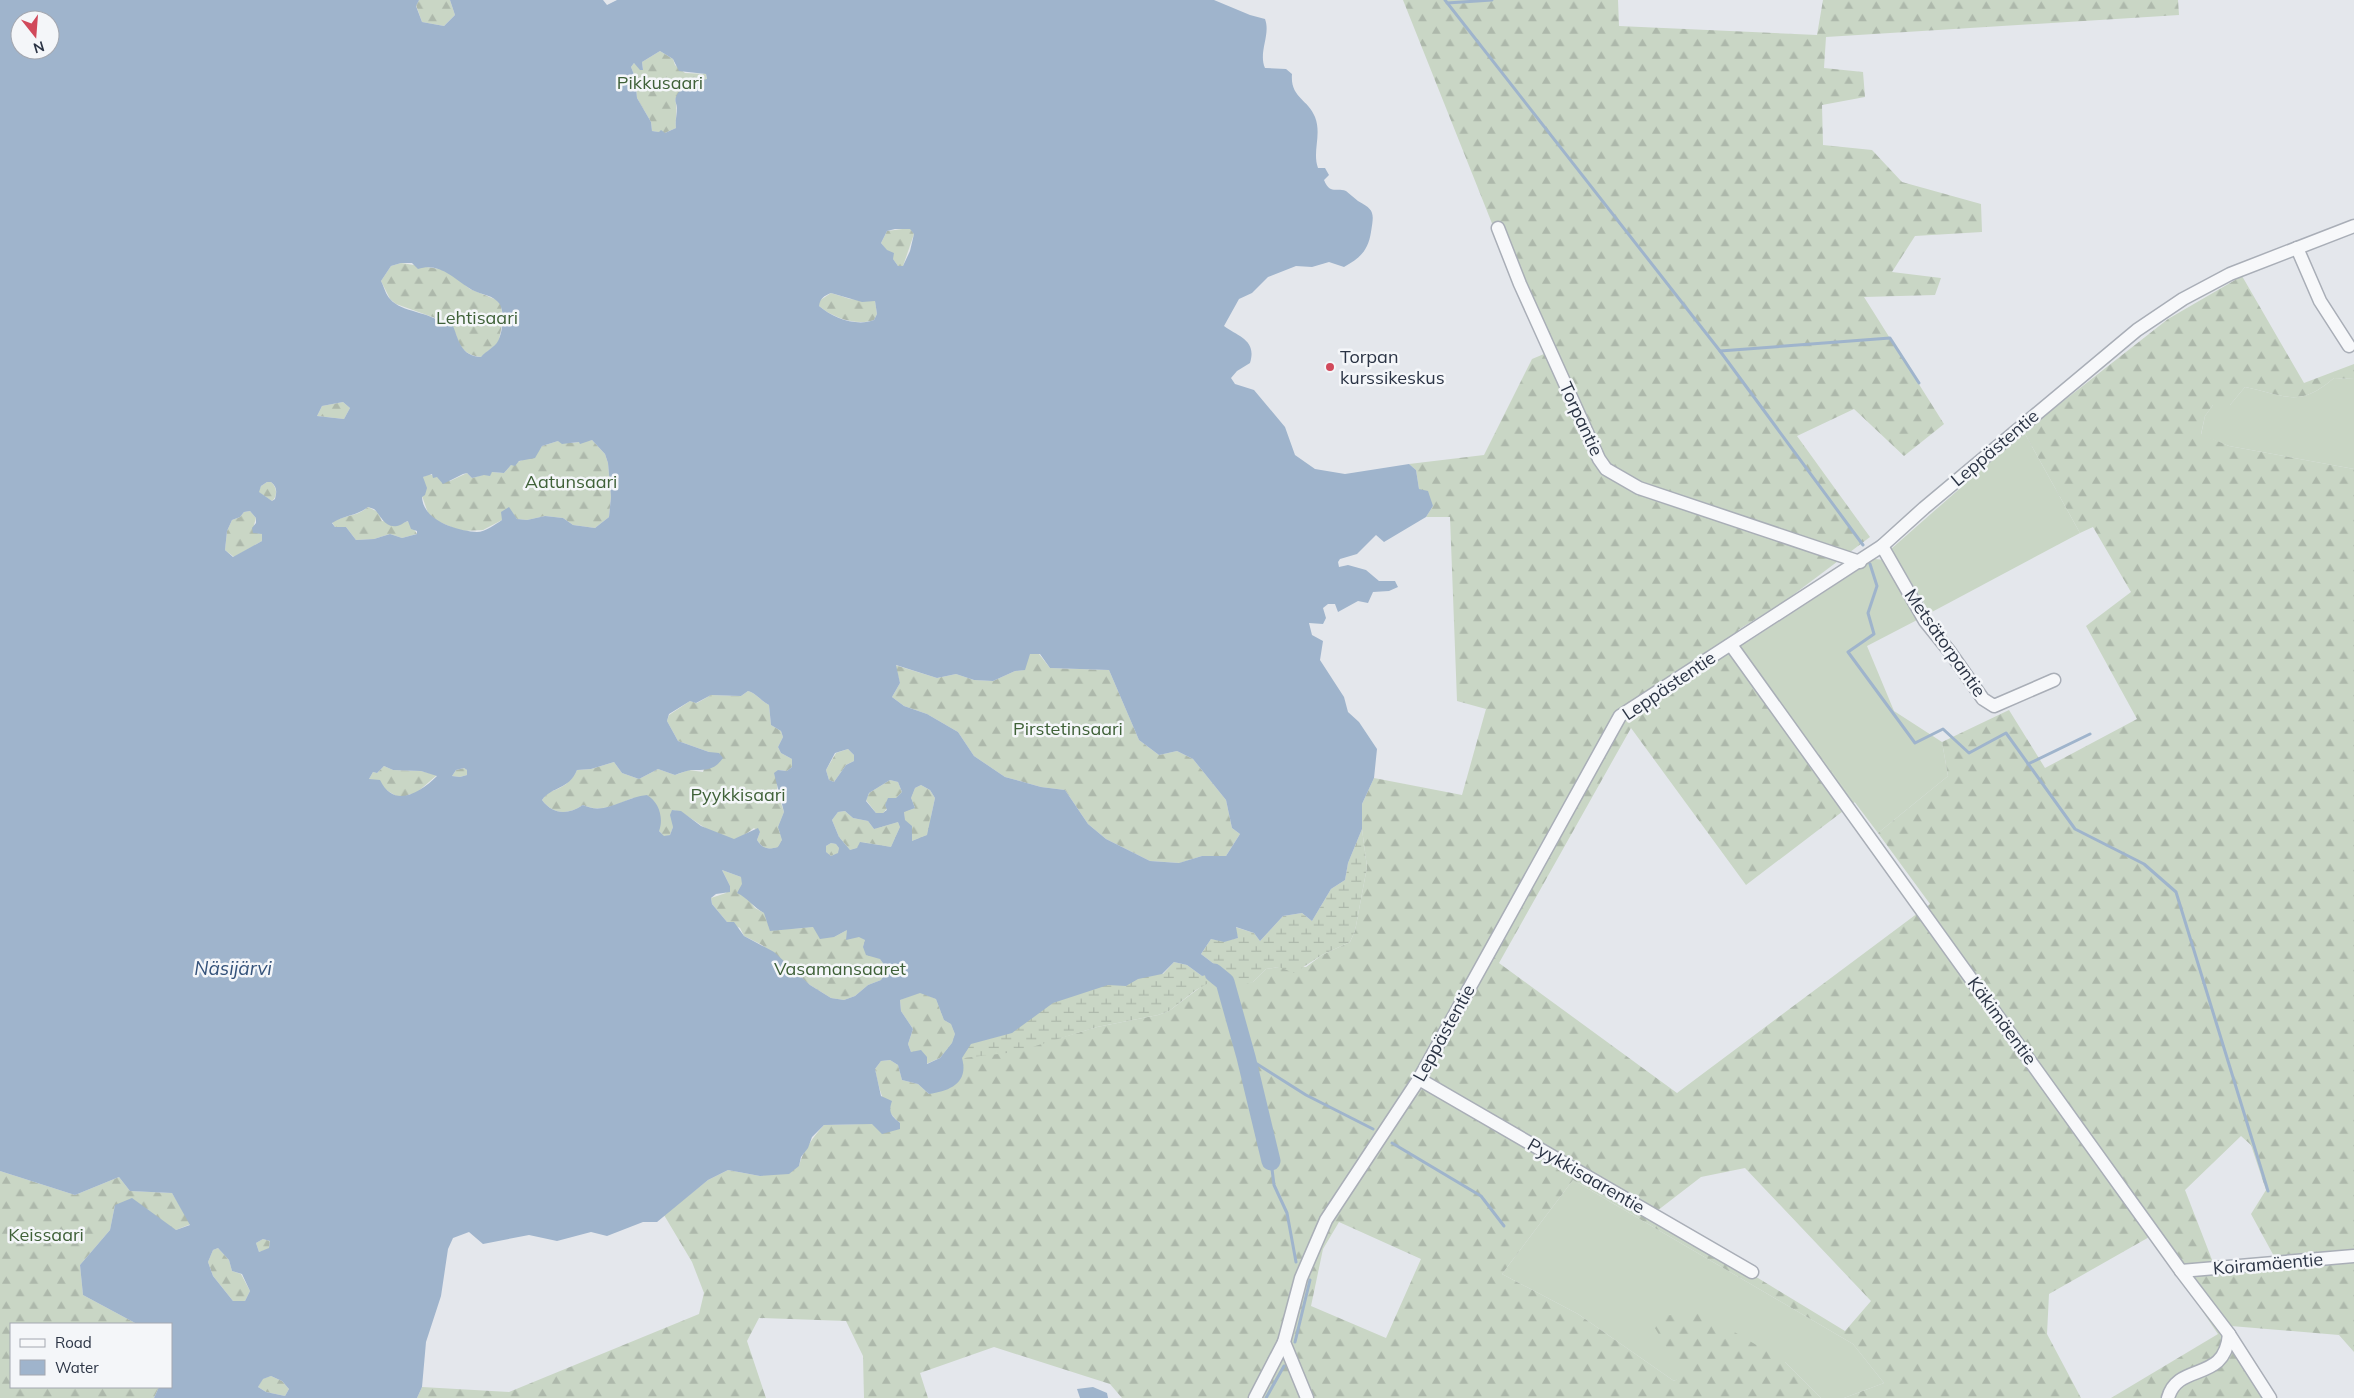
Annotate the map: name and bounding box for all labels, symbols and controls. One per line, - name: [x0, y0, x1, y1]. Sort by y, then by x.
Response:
- north arrow: [10, 10, 60, 60]
- text: N: [31, 37, 46, 58]
- park label: Pikkusaari: [617, 71, 703, 94]
- park label: Lehtisaari: [436, 306, 518, 329]
- place label: Torpan kurssikeskus: [1340, 345, 1445, 389]
- marker: Torpan kurssikeskus: [1324, 361, 1336, 373]
- street label: Torpantie: [1554, 378, 1609, 459]
- street label: Leppästentie: [1946, 404, 2043, 491]
- park label: Aatunsaari: [525, 470, 617, 493]
- street label: Metsätorpantie: [1900, 584, 1991, 701]
- street label: Leppästentie: [1618, 646, 1720, 725]
- park label: Pirstetinsaari: [1013, 717, 1123, 740]
- park label: Pyykkisaari: [690, 783, 786, 806]
- water label: Näsijärvi: [194, 956, 272, 980]
- park label: Vasamansaaret: [774, 957, 906, 980]
- street label: Käkimäentie: [1963, 972, 2042, 1069]
- street label: Leppästentie: [1407, 980, 1480, 1085]
- street label: Pyykkisaarentie: [1524, 1133, 1649, 1218]
- park label: Keissaari: [8, 1223, 84, 1246]
- street label: Koiramäentie: [2212, 1247, 2324, 1280]
- legend: [10, 1323, 172, 1388]
- text: Road: [55, 1333, 92, 1352]
- text: Water: [55, 1358, 99, 1377]

